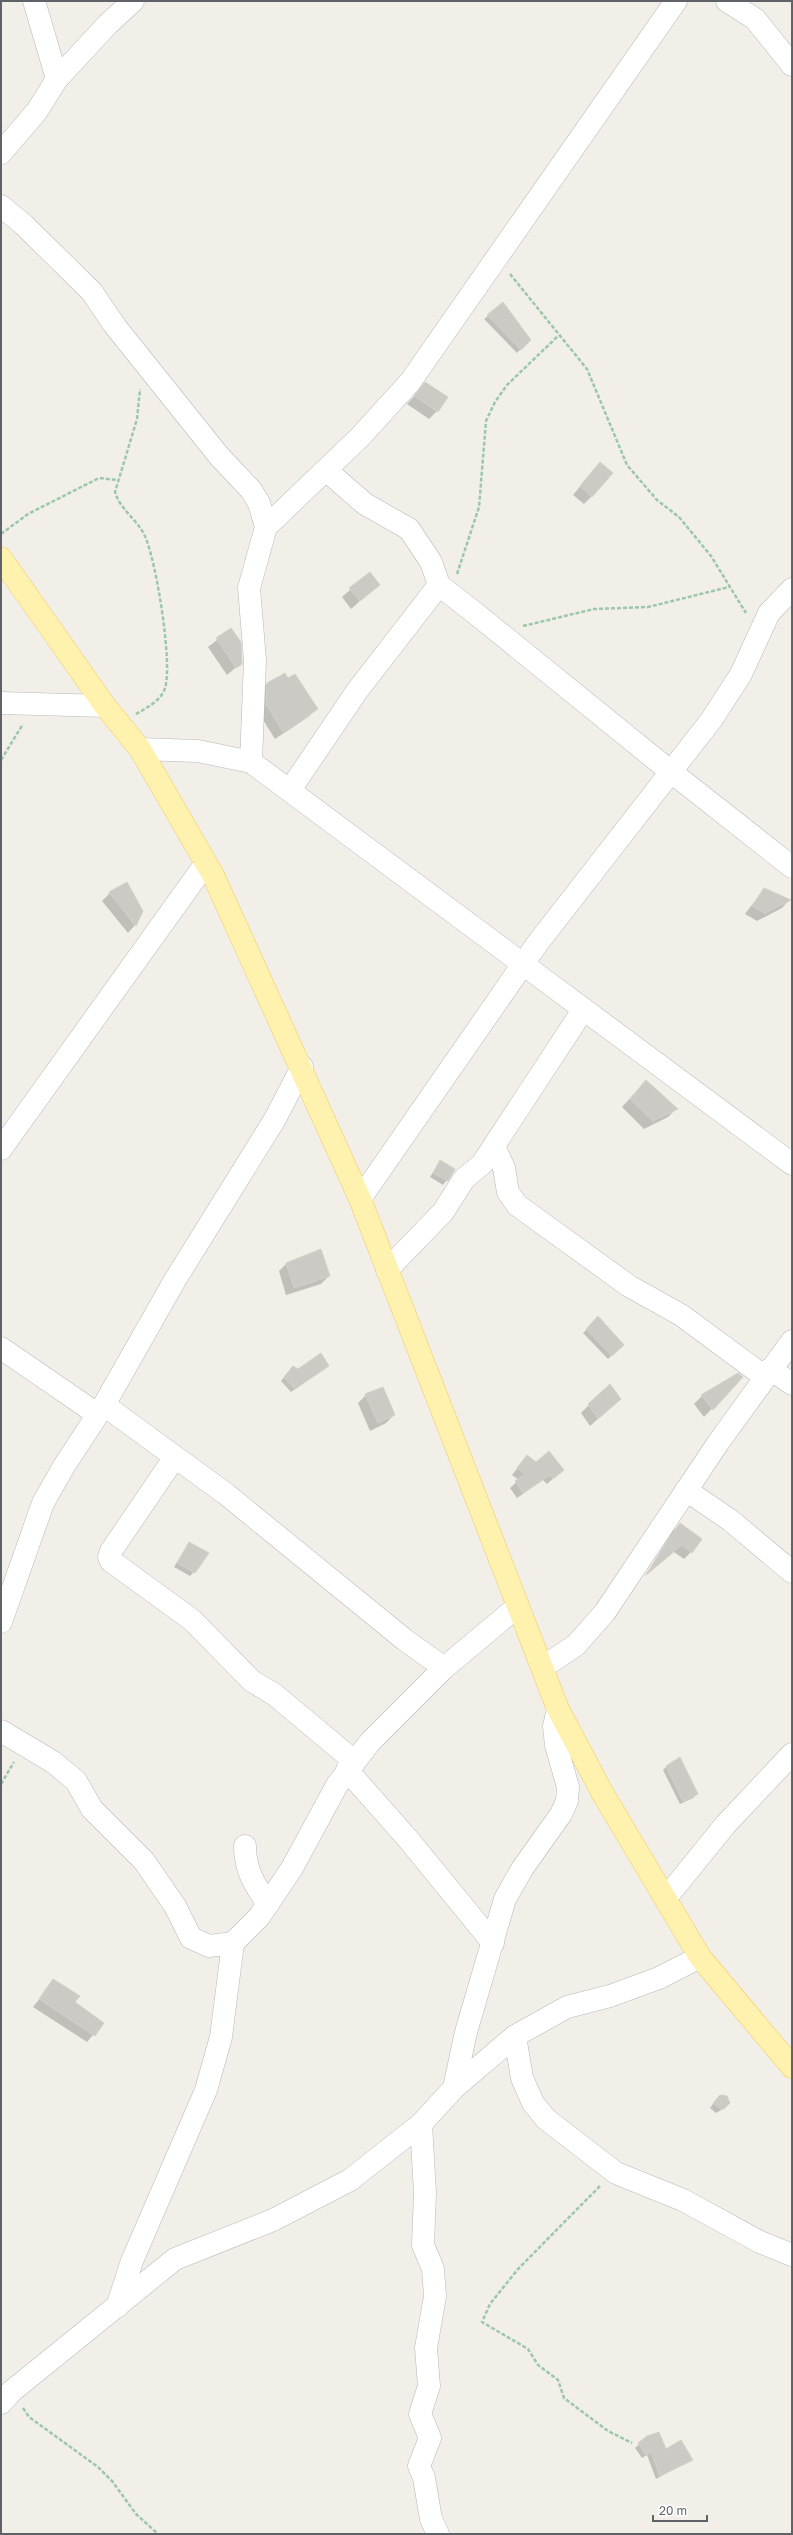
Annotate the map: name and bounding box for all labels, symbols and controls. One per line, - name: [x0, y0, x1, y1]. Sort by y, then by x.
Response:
- scale bar: [653, 2497, 707, 2523]
- text: 20 m: [659, 2503, 687, 2518]

